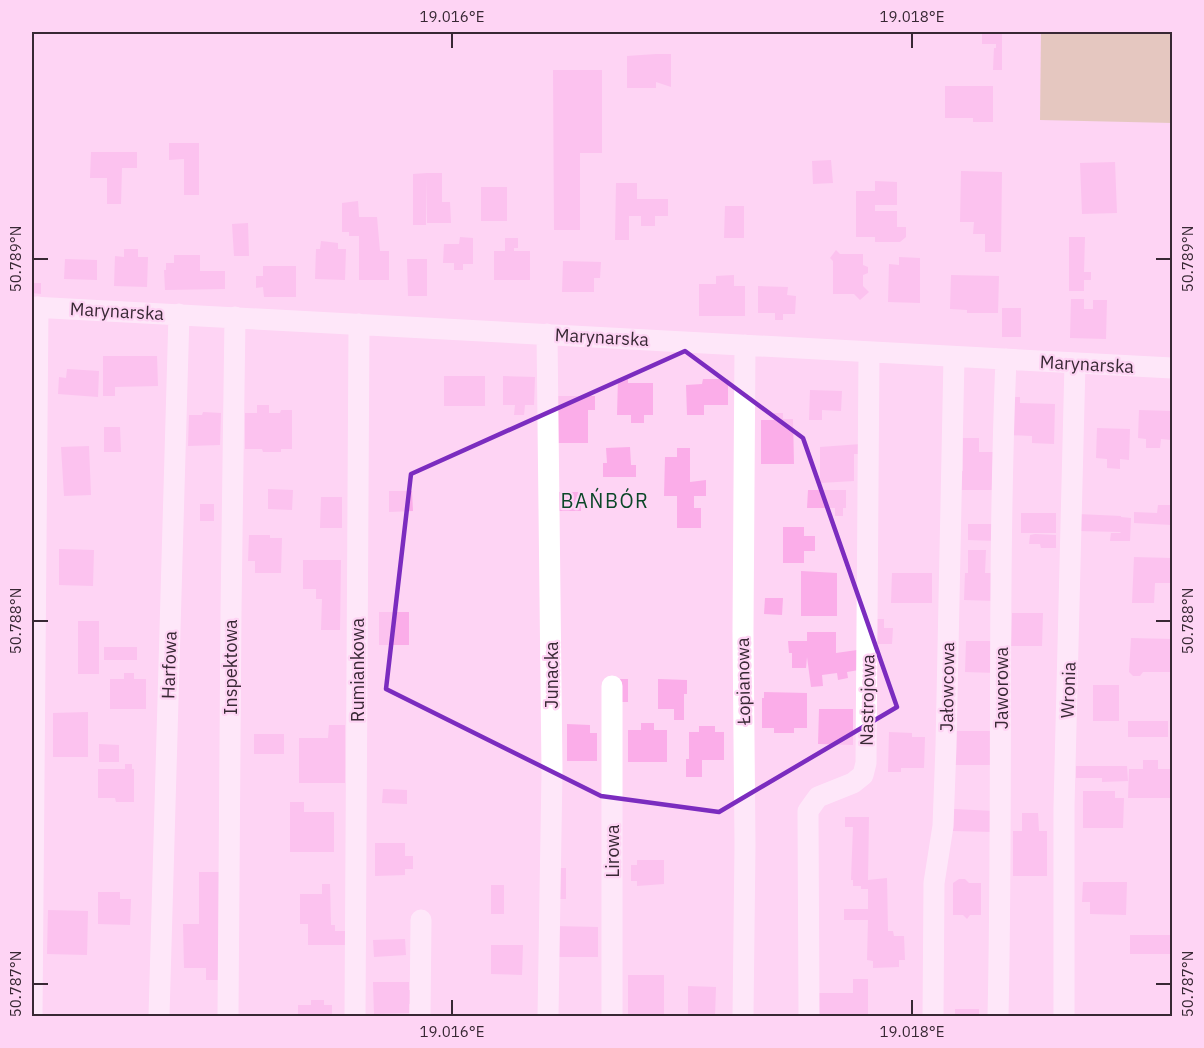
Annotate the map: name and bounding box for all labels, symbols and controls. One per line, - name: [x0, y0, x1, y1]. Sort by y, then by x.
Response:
- text: 19.016°E: [420, 7, 484, 26]
- text: 19.018°E: [880, 7, 944, 26]
- text: 50.789°N: [6, 226, 25, 292]
- text: 50.789°N: [1178, 226, 1197, 292]
- street label: Marynarska: [69, 297, 165, 325]
- street label: Marynarska: [554, 323, 650, 351]
- street label: Marynarska: [1039, 350, 1135, 378]
- district label: BAŃBÓR: [561, 487, 649, 514]
- text: 50.788°N: [6, 588, 25, 654]
- text: 50.788°N: [1178, 588, 1197, 654]
- street label: Rumiankowa: [346, 617, 369, 722]
- street label: Inspektowa: [219, 619, 242, 715]
- street label: Harfowa: [156, 630, 182, 699]
- street label: Łopianowa: [731, 637, 755, 726]
- street label: Junacka: [540, 641, 563, 709]
- street label: Jałowcowa: [935, 642, 959, 732]
- street label: Jaworowa: [990, 646, 1013, 729]
- street label: Nastrojowa: [855, 654, 879, 746]
- street label: Wronia: [1056, 661, 1080, 719]
- street label: Lirowa: [601, 824, 624, 878]
- text: 50.787°N: [6, 951, 25, 1017]
- text: 50.787°N: [1178, 951, 1197, 1017]
- text: 19.016°E: [420, 1022, 484, 1041]
- text: 19.018°E: [880, 1022, 944, 1041]

